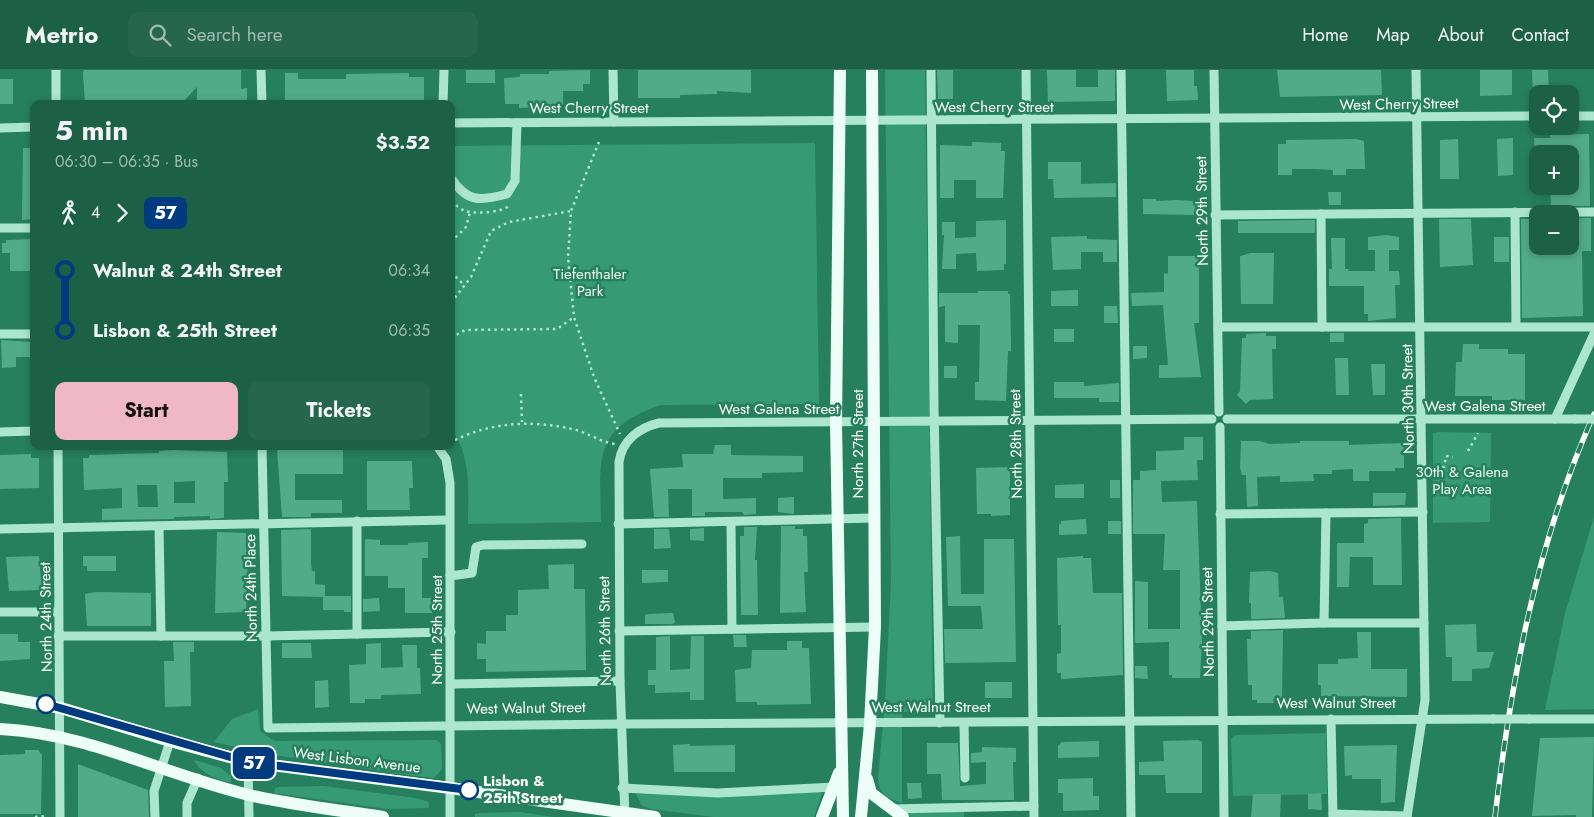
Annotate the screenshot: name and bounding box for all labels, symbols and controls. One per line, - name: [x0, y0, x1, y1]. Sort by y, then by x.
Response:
- search box: [128, 12, 478, 57]
- text: Metrio: [25, 17, 98, 52]
- icon: search: [146, 21, 174, 49]
- text: Search here: [186, 21, 283, 48]
- text: Home: [1302, 22, 1348, 48]
- text: Map: [1376, 22, 1410, 48]
- text: About: [1438, 22, 1483, 48]
- text: Contact: [1511, 22, 1569, 48]
- map controls: [1529, 85, 1579, 255]
- button: locate: [1529, 85, 1579, 135]
- street label: West Cherry Street: [1339, 92, 1459, 116]
- street label: West Cherry Street: [934, 96, 1054, 118]
- street label: West Cherry Street: [529, 97, 649, 119]
- text: 5 min: [55, 110, 128, 151]
- text: $3.52: [376, 129, 430, 156]
- button: +: [1529, 145, 1579, 195]
- text: 06:30 – 06:35 · Bus: [55, 150, 198, 173]
- street label: North 29th Street: [1190, 155, 1214, 266]
- icon: walk: [55, 199, 83, 227]
- icon: forward: [108, 199, 136, 227]
- text: 57: [154, 200, 177, 226]
- text: 4: [91, 201, 100, 224]
- button: −: [1529, 205, 1579, 255]
- text: Walnut & 24th Street: [93, 257, 282, 284]
- text: 06:34: [388, 259, 430, 282]
- park label: Tiefenthaler Park: [553, 263, 628, 302]
- text: Lisbon & 25th Street: [93, 317, 277, 344]
- text: 06:35: [389, 319, 430, 342]
- street label: North 30th Street: [1396, 343, 1420, 454]
- button: Start: [55, 382, 238, 440]
- button: Tickets: [248, 382, 430, 440]
- street label: North 27th Street: [847, 389, 869, 499]
- street label: North 28th Street: [1004, 389, 1028, 499]
- street label: West Galena Street: [1425, 395, 1546, 417]
- street label: West Galena Street: [719, 398, 840, 420]
- park label: 30th & Galena Play Area: [1416, 461, 1508, 500]
- street label: North 24th Place: [239, 534, 263, 642]
- street label: North 24th Street: [34, 561, 58, 672]
- street label: North 29th Street: [1196, 566, 1220, 677]
- street label: North 25th Street: [426, 575, 448, 685]
- street label: North 26th Street: [593, 575, 617, 686]
- street label: West Walnut Street: [1276, 692, 1396, 714]
- unlabelled marker: [36, 694, 56, 714]
- street label: West Walnut Street: [466, 696, 586, 720]
- street label: West Walnut Street: [871, 696, 991, 718]
- street label: West Lisbon Avenue: [292, 741, 422, 779]
- line badge: 57: [232, 747, 276, 779]
- text: 57: [243, 750, 265, 776]
- place label: Lisbon & 25th Street: [483, 770, 563, 809]
- marker: Lisbon & 25th Street: [459, 780, 479, 800]

